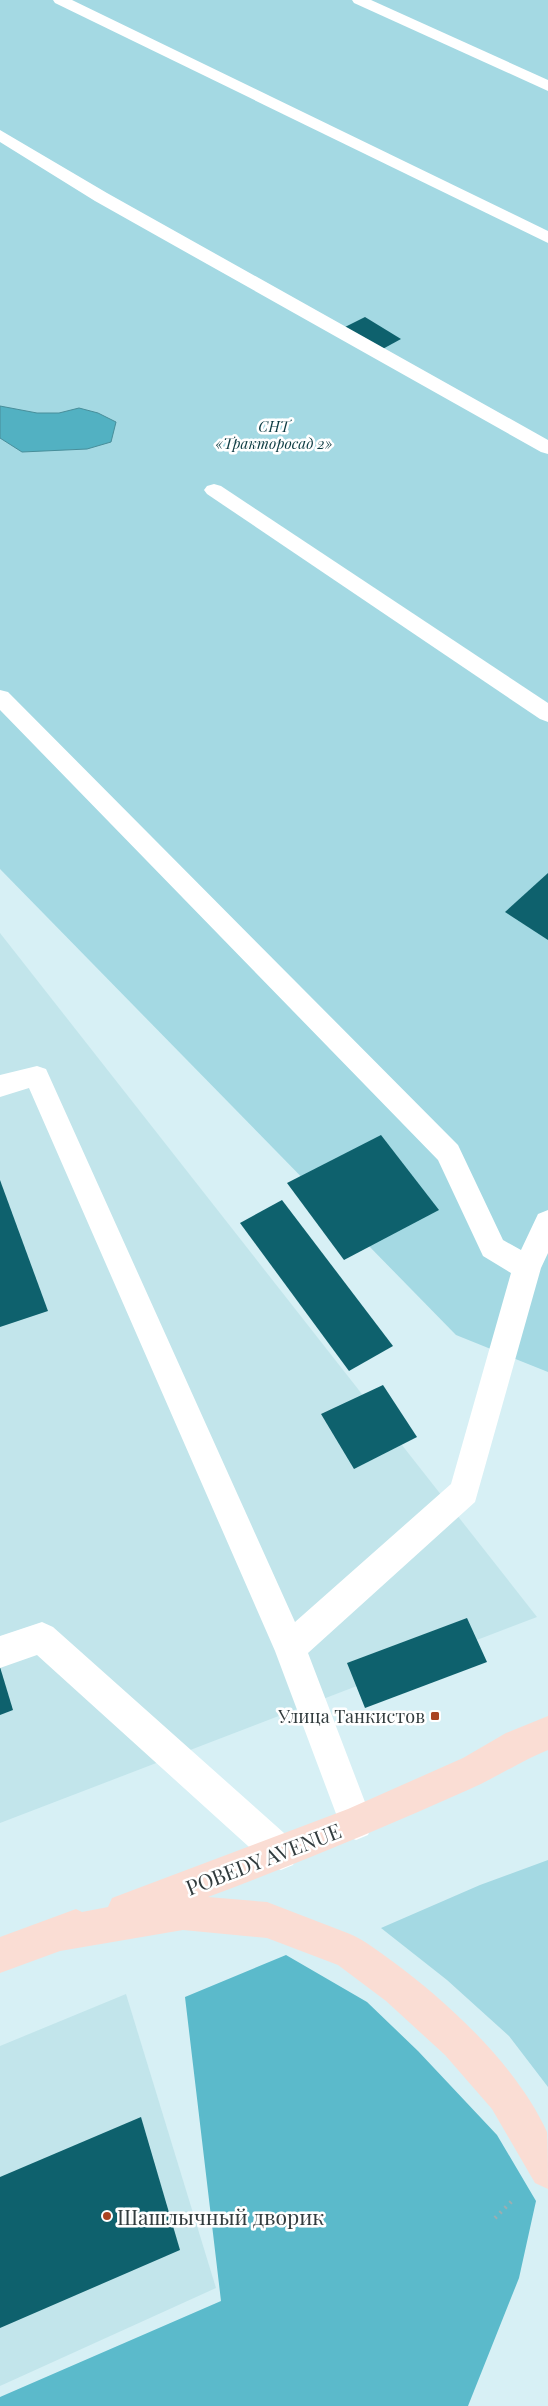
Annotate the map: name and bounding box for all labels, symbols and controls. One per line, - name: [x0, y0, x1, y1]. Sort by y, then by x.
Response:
- park label: СНТ «Тракторосад 2»: [215, 416, 333, 453]
- place label: Улица Танкистов: [277, 1704, 425, 1728]
- marker: Улица Танкистов: [429, 1710, 441, 1722]
- street label: POBEDY AVENUE: [181, 1815, 345, 1901]
- place label: Шашлычный дворик: [117, 2202, 324, 2230]
- marker: Шашлычный дворик: [101, 2210, 113, 2222]

